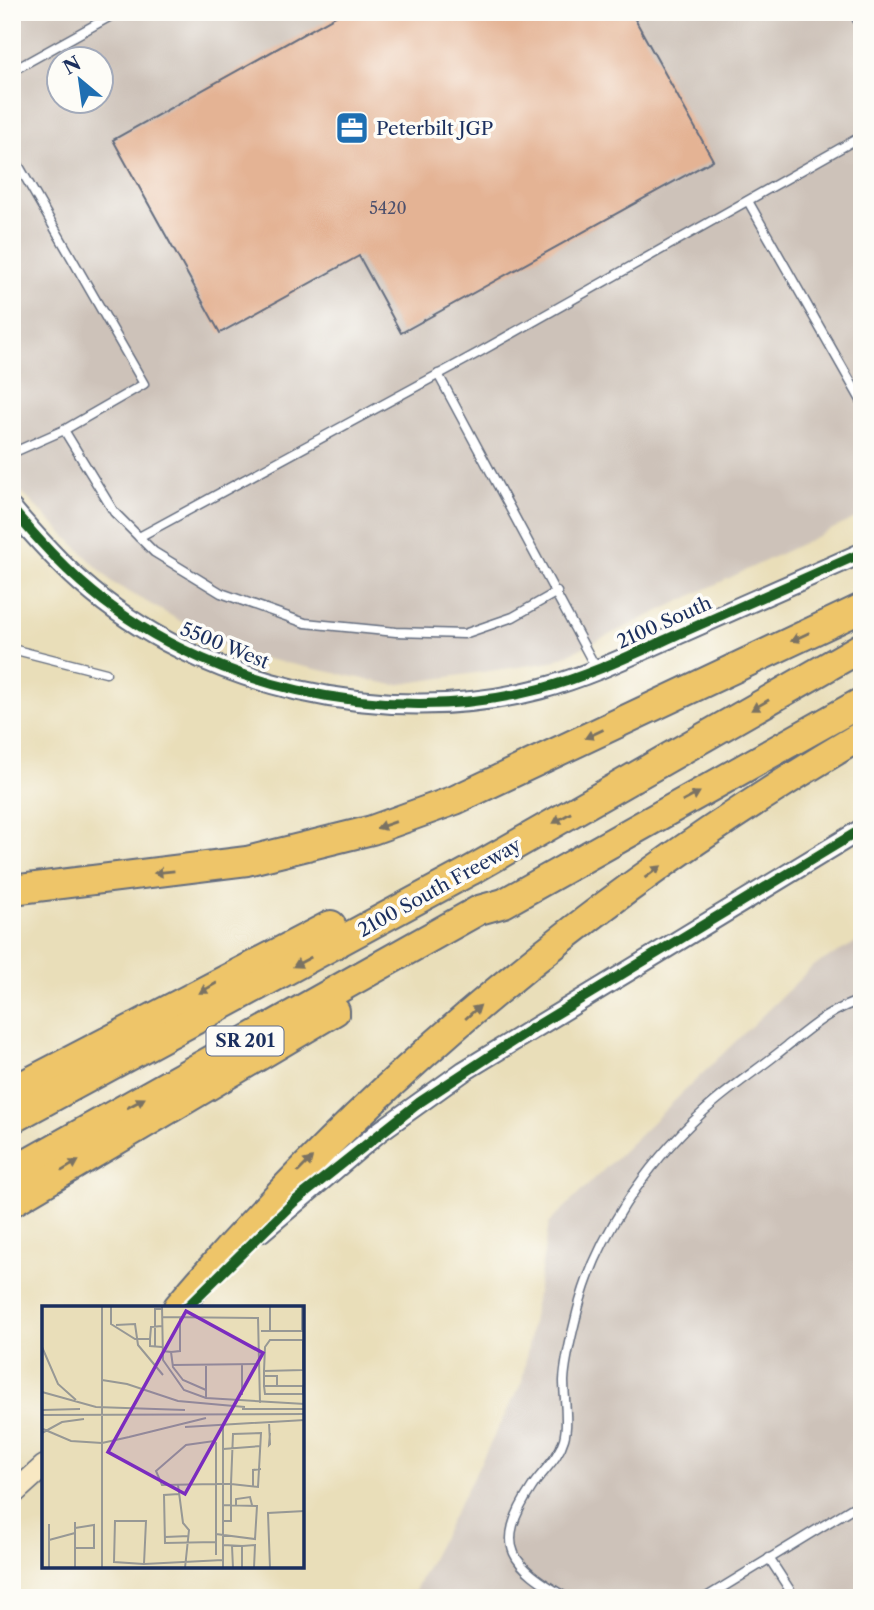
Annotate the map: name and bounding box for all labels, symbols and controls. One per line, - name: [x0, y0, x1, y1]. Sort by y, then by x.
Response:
- north arrow: [46, 46, 116, 116]
- text: N: [59, 52, 85, 80]
- office icon: Peterbilt JGP: [333, 109, 371, 147]
- place label: Peterbilt JGP: [376, 117, 493, 140]
- house number: 5420: [369, 198, 407, 218]
- street label: 2100 South: [613, 591, 715, 654]
- street label: 5500 West: [177, 617, 273, 674]
- one-way arrow: [790, 631, 810, 643]
- one-way arrow: [750, 699, 770, 711]
- one-way arrow: [584, 728, 604, 740]
- one-way arrow: [682, 791, 701, 803]
- one-way arrow: [553, 812, 572, 824]
- one-way arrow: [375, 820, 396, 831]
- street label: 2100 South Freeway: [354, 833, 525, 942]
- one-way arrow: [644, 865, 662, 879]
- one-way arrow: [153, 867, 175, 878]
- one-way arrow: [292, 956, 312, 967]
- one-way arrow: [198, 982, 217, 994]
- one-way arrow: [465, 1005, 482, 1020]
- road number: SR 201: [206, 1026, 284, 1056]
- one-way arrow: [126, 1097, 146, 1109]
- one-way arrow: [297, 1157, 313, 1174]
- one-way arrow: [61, 1160, 80, 1173]
- inset map: [42, 1306, 304, 1568]

